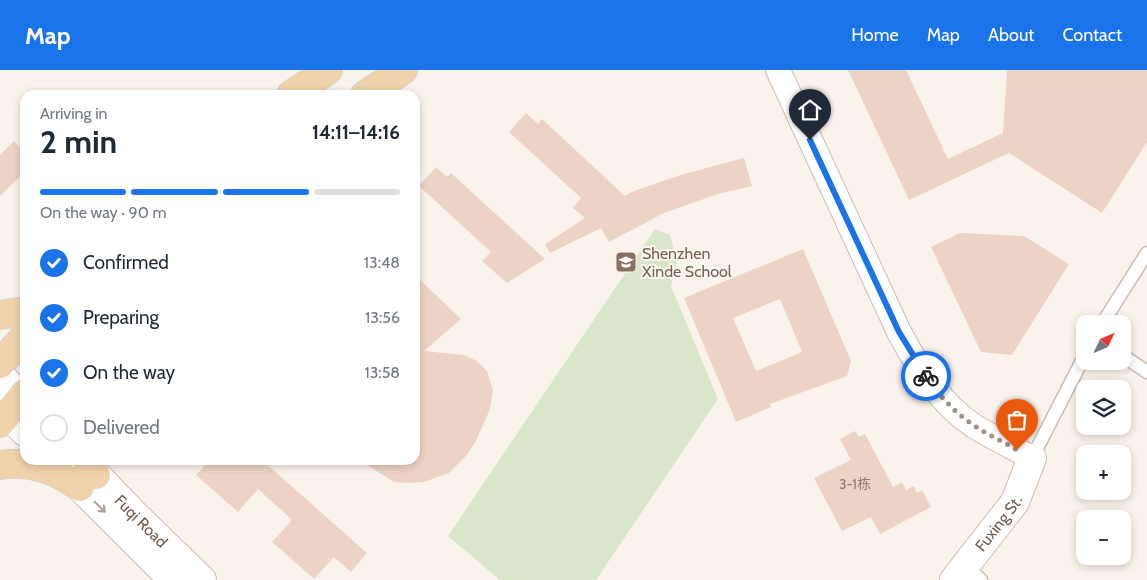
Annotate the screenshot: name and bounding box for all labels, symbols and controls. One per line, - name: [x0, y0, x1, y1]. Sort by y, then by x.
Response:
- text: Map: [25, 21, 71, 50]
- text: Home: [851, 24, 899, 46]
- text: Map: [927, 24, 960, 46]
- text: About: [988, 24, 1034, 46]
- text: Contact: [1062, 24, 1122, 46]
- pin: [789, 89, 831, 140]
- icon: home: [796, 96, 824, 124]
- text: Arriving in: [40, 104, 107, 123]
- text: 14:11–14:16: [312, 121, 400, 144]
- text: 2 min: [40, 122, 117, 161]
- text: On the way · 90 m: [40, 203, 166, 222]
- place label: Shenzhen Xinde School: [642, 244, 732, 281]
- icon: check: [40, 249, 68, 277]
- school or university icon: Shenzhen Xinde School: [614, 250, 638, 274]
- text: Confirmed: [83, 251, 169, 274]
- text: 13:48: [364, 253, 400, 272]
- icon: check: [40, 304, 68, 332]
- text: Preparing: [83, 306, 159, 329]
- text: 13:56: [365, 308, 400, 327]
- north arrow: [1076, 315, 1131, 370]
- map controls: [1076, 315, 1131, 565]
- courier: [901, 351, 951, 401]
- icon: check: [40, 359, 68, 387]
- text: On the way: [83, 361, 175, 384]
- icon: bike: [912, 362, 940, 390]
- text: 13:58: [364, 363, 400, 382]
- button: layers: [1076, 380, 1131, 435]
- pin: [996, 399, 1038, 450]
- icon: bag: [1003, 406, 1031, 434]
- text: Delivered: [83, 416, 160, 439]
- button: +: [1076, 445, 1131, 500]
- house number: 3-1栋: [839, 475, 871, 493]
- street label: Fuqi Road: [111, 491, 172, 551]
- street label: Fuxing St.: [971, 493, 1026, 555]
- one-way arrow: [94, 501, 106, 513]
- button: −: [1076, 510, 1131, 565]

